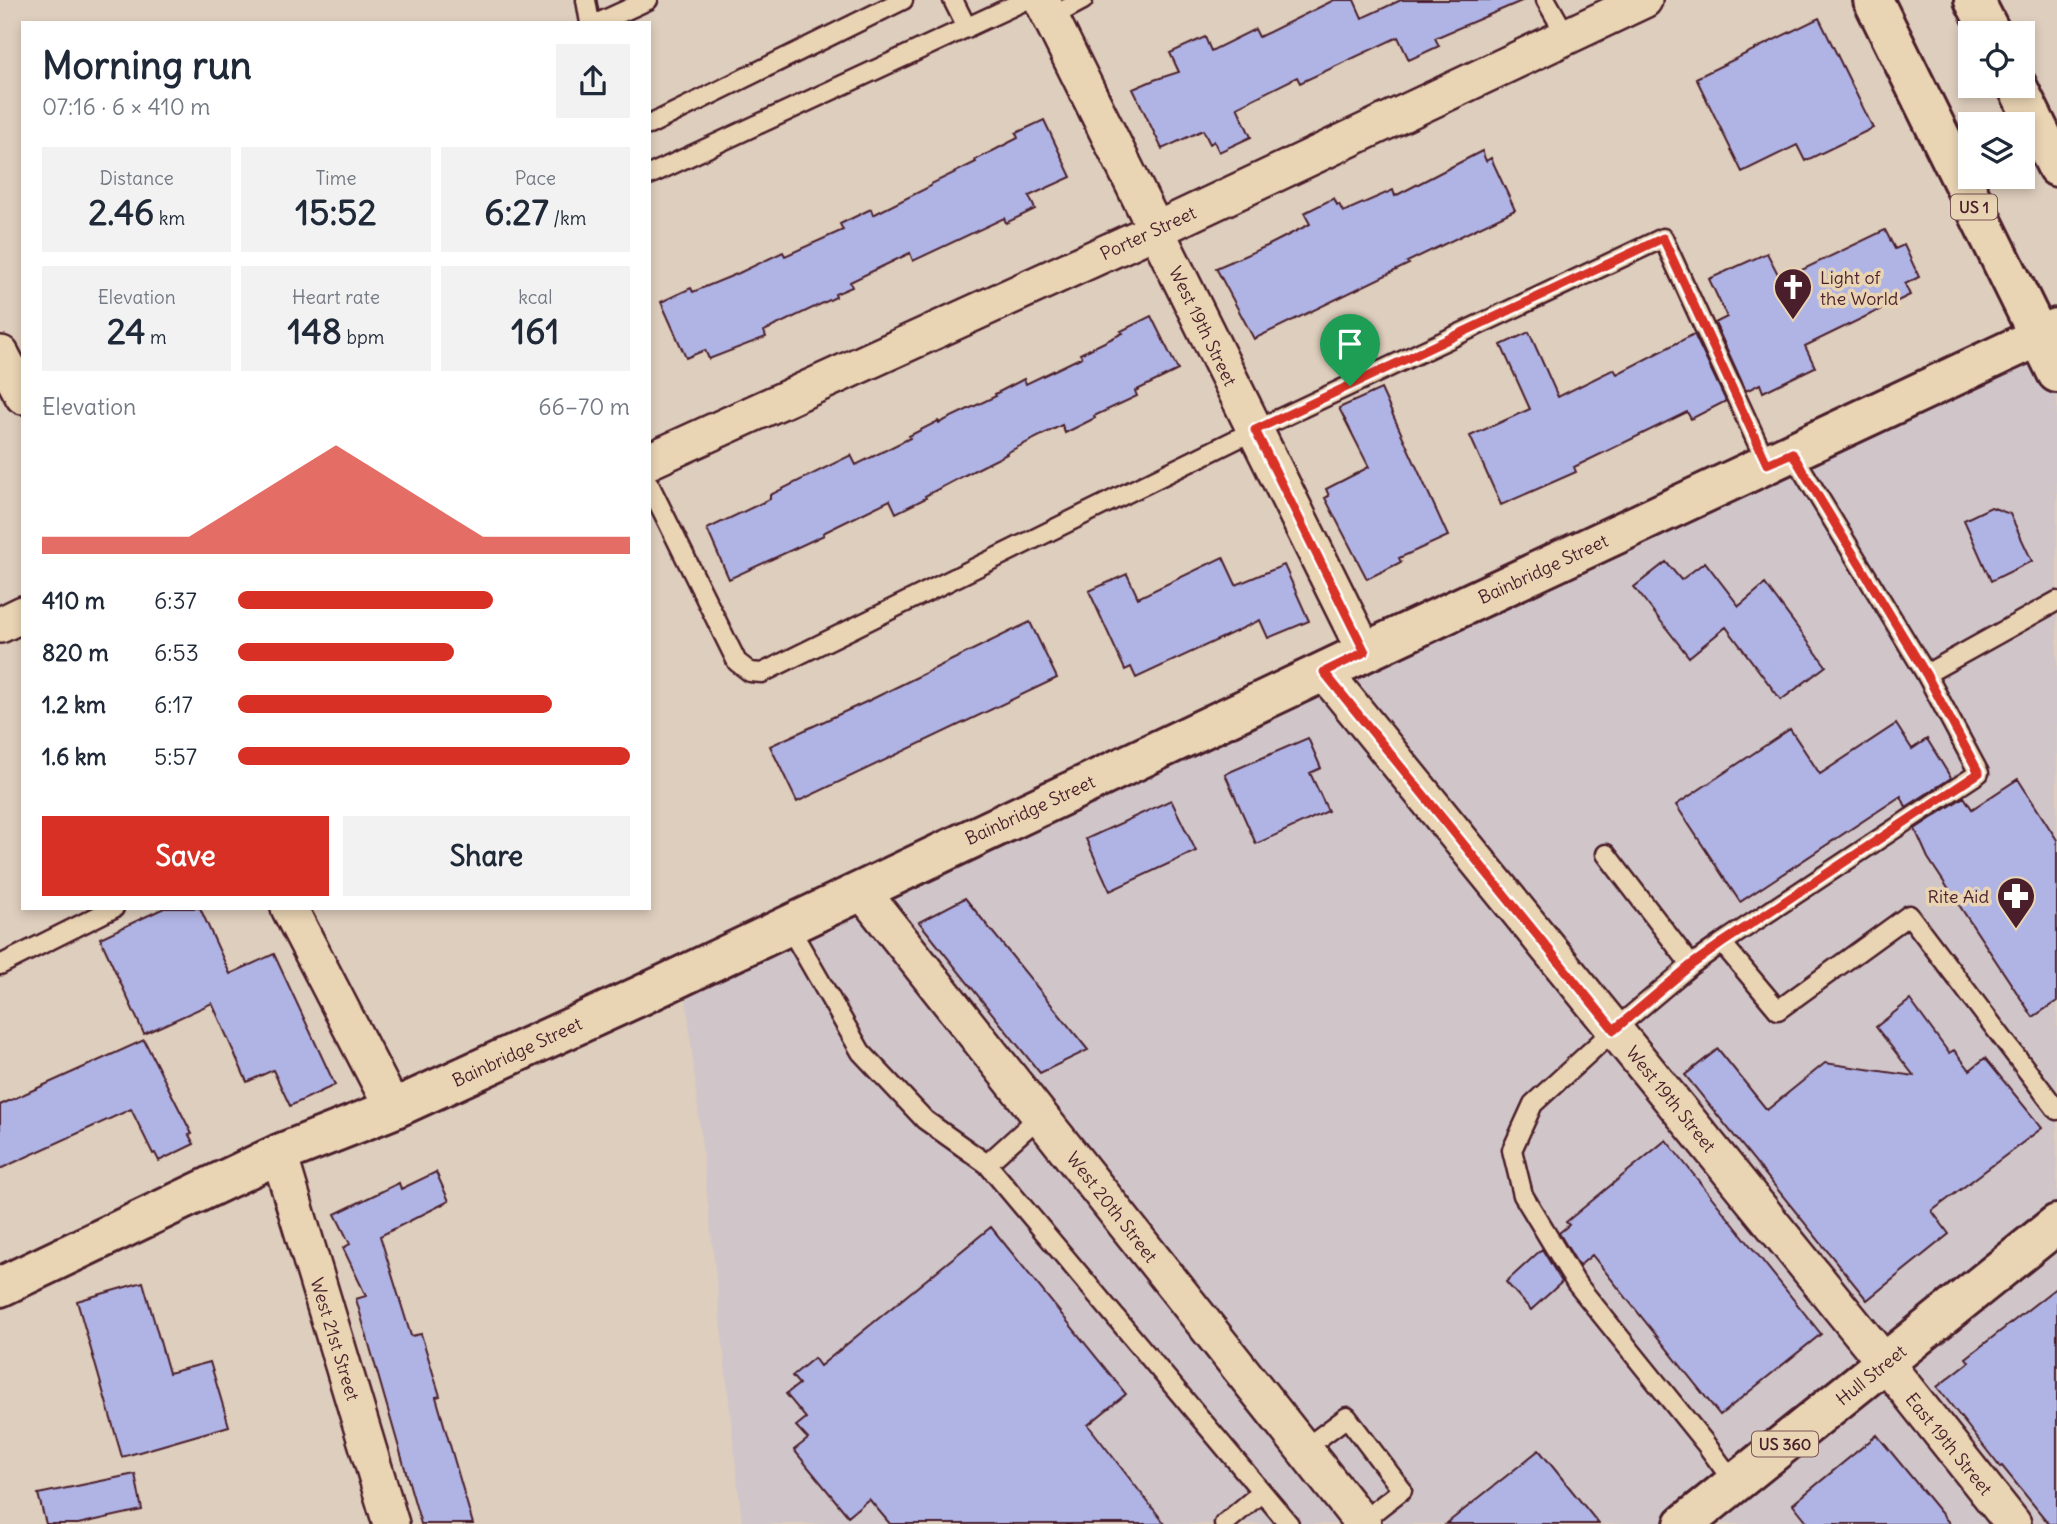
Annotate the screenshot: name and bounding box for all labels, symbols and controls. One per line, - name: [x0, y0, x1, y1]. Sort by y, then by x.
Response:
- map controls: [1958, 21, 2035, 189]
- button: locate: [1958, 21, 2035, 98]
- text: Morning run: [42, 42, 252, 89]
- button: share: [556, 44, 630, 118]
- text: 07:16 · 6 × 410 m: [42, 92, 211, 121]
- button: layers: [1958, 112, 2035, 189]
- text: Distance: [100, 166, 174, 190]
- text: Time: [315, 166, 357, 190]
- text: Pace: [515, 166, 556, 190]
- text: 2.46: [88, 190, 154, 234]
- text: 15:52: [295, 190, 377, 234]
- text: 6:27: [484, 190, 549, 234]
- road number: US 1: [1951, 195, 1997, 220]
- street label: Porter Street: [1096, 201, 1200, 265]
- text: km: [154, 206, 185, 230]
- text: /km: [549, 206, 586, 230]
- street label: West 19th Street: [1164, 262, 1242, 390]
- church icon: Light of the World: [1772, 266, 1814, 321]
- place label: Light of the World: [1820, 266, 1899, 310]
- text: Elevation: [98, 285, 176, 309]
- text: Heart rate: [292, 285, 380, 309]
- text: kcal: [518, 285, 552, 309]
- text: 24: [107, 309, 146, 353]
- text: 148: [288, 309, 342, 353]
- text: 161: [511, 309, 559, 353]
- pin: [1320, 314, 1380, 386]
- text: m: [146, 325, 167, 349]
- text: bpm: [342, 325, 384, 349]
- icon: arrive: [1331, 325, 1369, 363]
- text: Elevation: [42, 392, 136, 421]
- text: 66–70 m: [538, 392, 630, 421]
- street label: Bainbridge Street: [1474, 529, 1612, 609]
- text: 410 m: [42, 586, 105, 615]
- text: 6:37: [154, 586, 197, 615]
- text: 820 m: [42, 638, 109, 667]
- text: 6:53: [154, 638, 199, 667]
- text: 1.2 km: [42, 690, 106, 719]
- text: 6:17: [154, 690, 193, 719]
- text: 1.6 km: [42, 742, 107, 771]
- text: 5:57: [154, 742, 197, 771]
- street label: Bainbridge Street: [961, 770, 1099, 850]
- button: Save: [42, 816, 329, 896]
- button: Share: [343, 816, 630, 896]
- pharmacy icon: Rite Aid: [1995, 875, 2037, 930]
- place label: Rite Aid: [1927, 885, 1989, 908]
- street label: Bainbridge Street: [448, 1012, 586, 1092]
- street label: West 19th Street: [1621, 1041, 1721, 1157]
- street label: West 20th Street: [1062, 1147, 1162, 1267]
- street label: West 21st Street: [305, 1275, 365, 1403]
- street label: Hull Street: [1831, 1340, 1911, 1410]
- street label: East 19th Street: [1901, 1388, 1997, 1500]
- road number: US 360: [1752, 1432, 1818, 1456]

